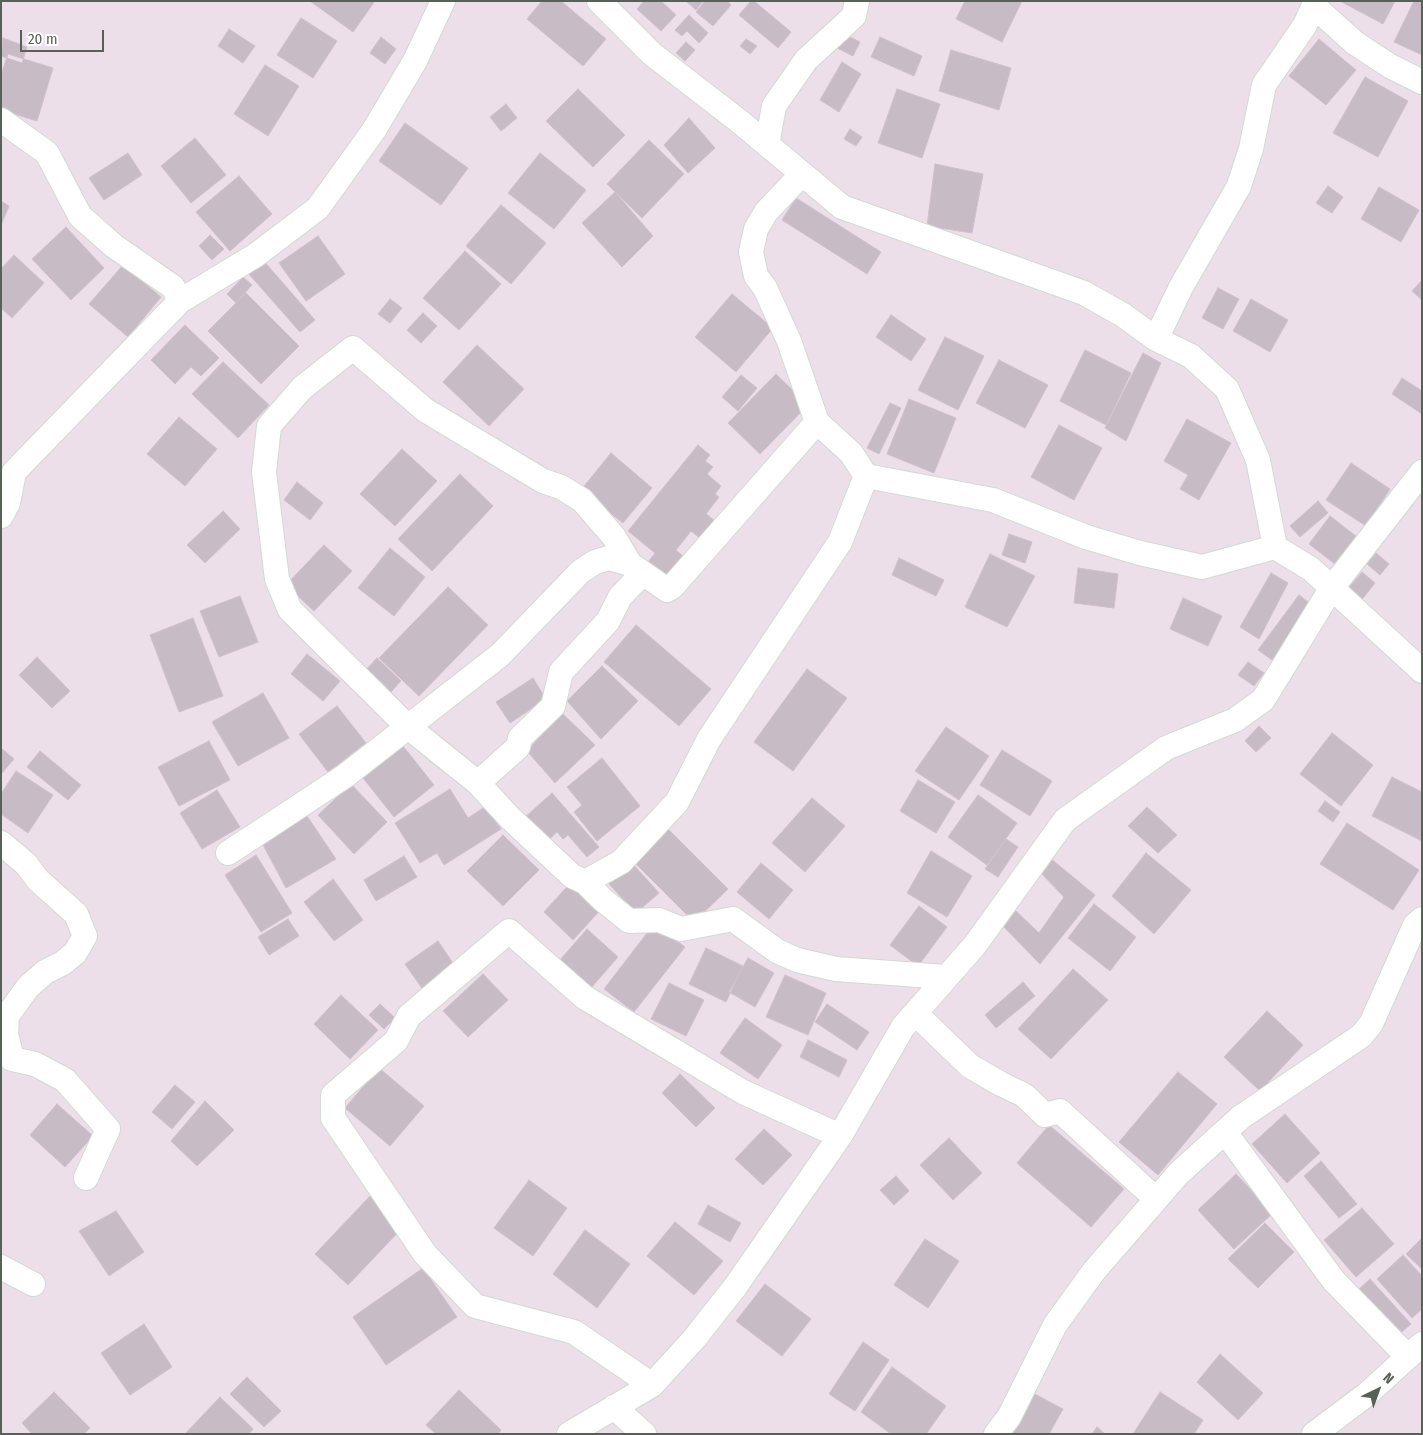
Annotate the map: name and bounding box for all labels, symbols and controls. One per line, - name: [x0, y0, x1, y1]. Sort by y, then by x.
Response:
- scale bar: [22, 20, 106, 52]
- text: 20 m: [28, 30, 58, 48]
- north arrow: [1353, 1365, 1403, 1415]
- text: N: [1380, 1369, 1397, 1388]

